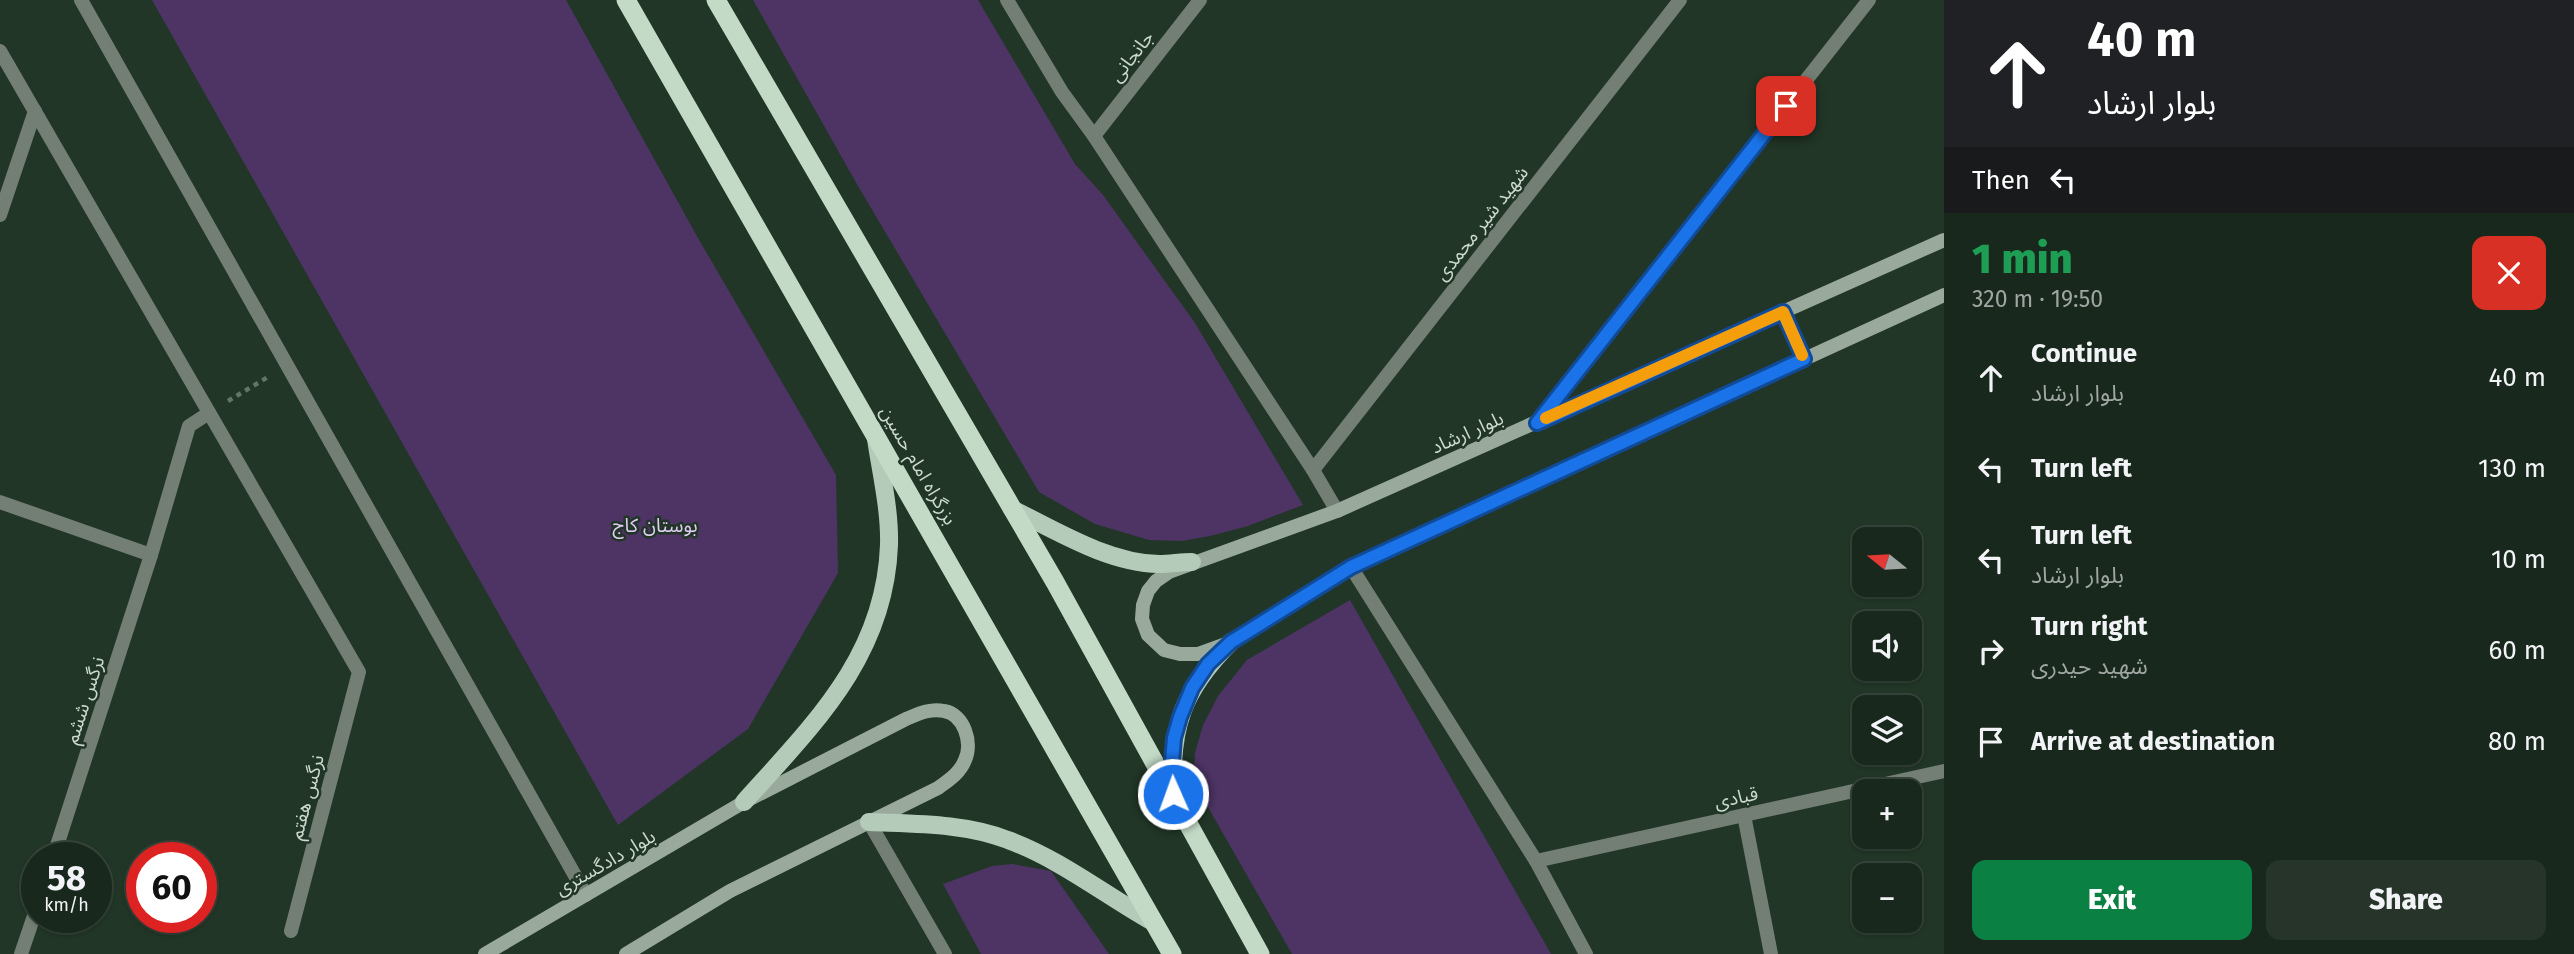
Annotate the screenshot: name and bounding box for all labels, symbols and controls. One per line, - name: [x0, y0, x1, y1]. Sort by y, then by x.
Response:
- text: 40 m: [2087, 10, 2196, 69]
- street label: جانجانی: [1104, 26, 1158, 86]
- icon: ahead: [1972, 28, 2063, 119]
- pin: [1756, 76, 1816, 136]
- text: بلوار ارشاد: [2087, 84, 2216, 122]
- icon: arrive: [1767, 87, 1805, 125]
- street label: شهید شیر محمدی: [1430, 161, 1533, 285]
- icon: left: [2044, 161, 2082, 199]
- text: Then: [1972, 165, 2030, 196]
- text: 1 min: [1972, 234, 2073, 284]
- button: close: [2472, 236, 2546, 310]
- text: 320 m · 19:50: [1972, 285, 2103, 313]
- text: Continue: [2031, 338, 2137, 369]
- icon: ahead: [1972, 359, 2010, 397]
- text: 40 m: [2488, 362, 2546, 393]
- text: بلوار ارشاد: [2031, 379, 2124, 407]
- street label: بزرگراه امام حسین: [873, 402, 962, 530]
- street label: بلوار ارشاد: [1427, 406, 1507, 459]
- icon: left: [1972, 450, 2010, 488]
- text: Turn left: [2031, 453, 2132, 484]
- text: 130 m: [2478, 453, 2546, 484]
- park label: بوستان کاج: [612, 514, 698, 539]
- text: Turn left: [2031, 520, 2132, 551]
- north arrow: [1852, 527, 1922, 597]
- map controls: [1852, 527, 1922, 933]
- icon: left: [1972, 541, 2010, 579]
- text: 10 m: [2491, 544, 2546, 575]
- text: بلوار ارشاد: [2031, 561, 2124, 589]
- button: sound: [1852, 611, 1922, 681]
- text: Turn right: [2031, 611, 2148, 642]
- icon: right: [1972, 632, 2010, 670]
- text: 60 m: [2488, 635, 2546, 666]
- text: شهید حیدری: [2031, 652, 2148, 680]
- street label: نرگس ششم: [60, 654, 112, 748]
- button: layers: [1852, 695, 1922, 765]
- icon: arrive: [1972, 723, 2010, 761]
- text: Arrive at destination: [2031, 726, 2275, 757]
- text: 80 m: [2488, 726, 2546, 757]
- street label: نرگس هفتم: [284, 752, 332, 843]
- position arrow: [1136, 757, 1210, 831]
- button: +: [1852, 779, 1922, 849]
- street label: قبادی: [1712, 782, 1760, 813]
- street label: بلوار دادگستری: [551, 824, 659, 900]
- speed limit sign: 60: [126, 842, 217, 933]
- text: 58: [47, 857, 86, 899]
- button: Exit: [1972, 860, 2252, 940]
- button: Share: [2266, 860, 2546, 940]
- button: −: [1852, 863, 1922, 933]
- text: km/h: [44, 894, 89, 916]

